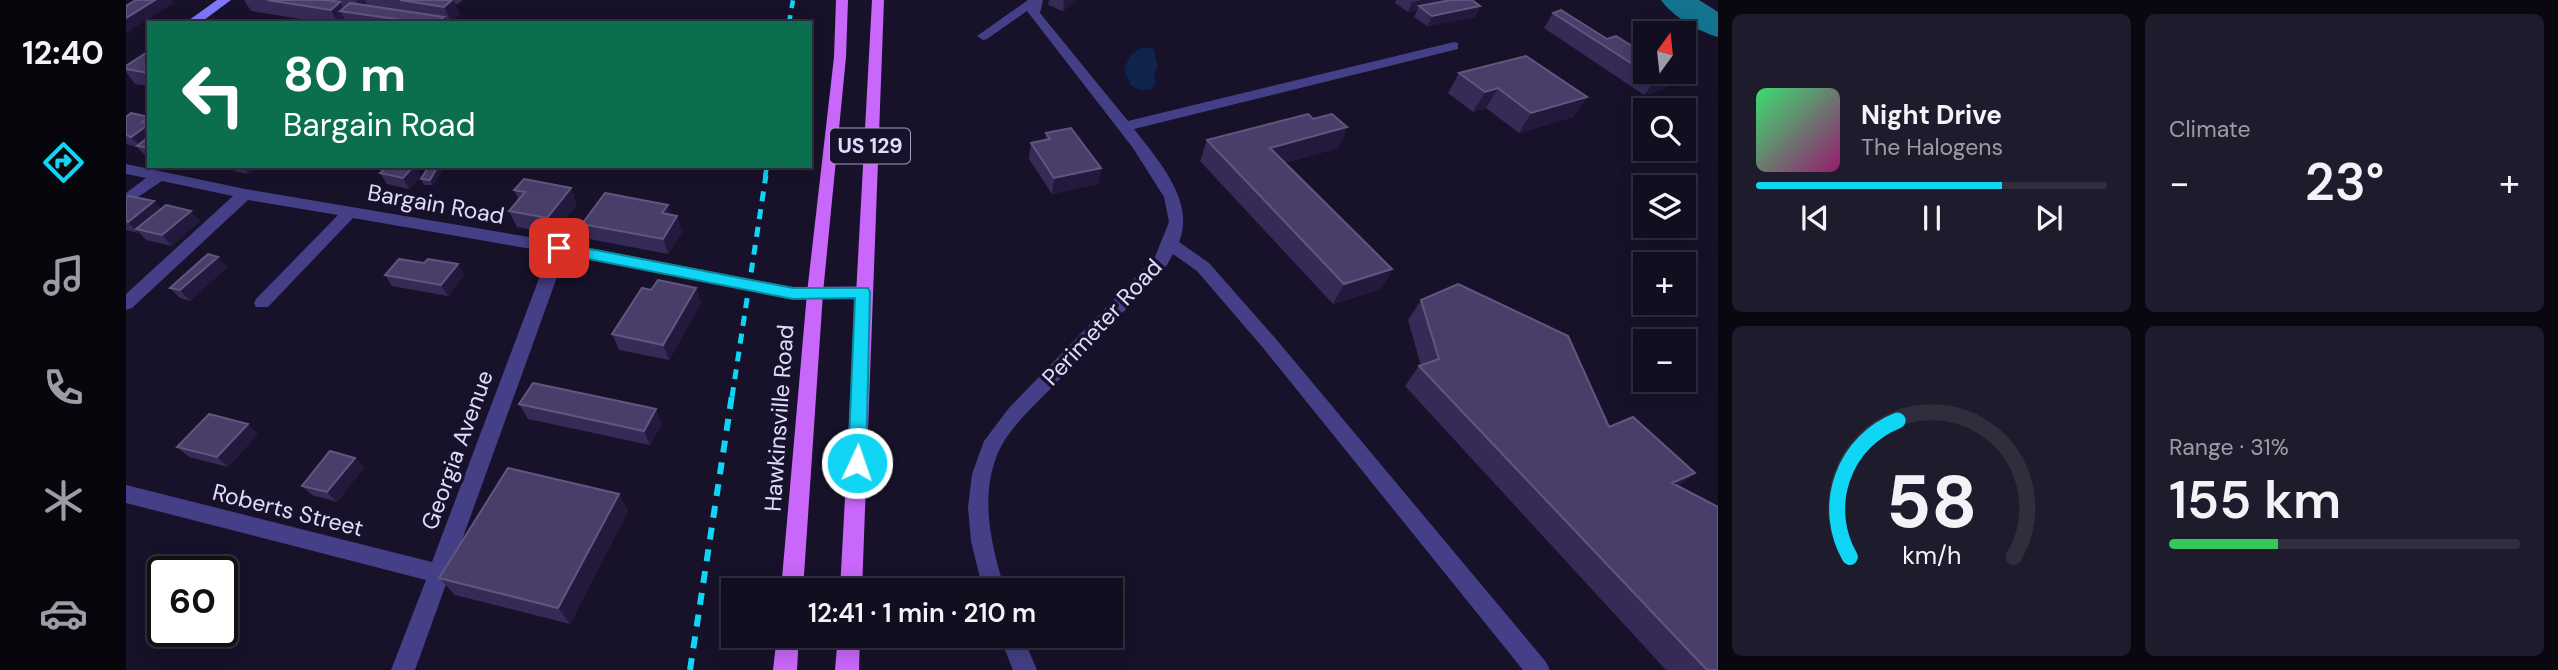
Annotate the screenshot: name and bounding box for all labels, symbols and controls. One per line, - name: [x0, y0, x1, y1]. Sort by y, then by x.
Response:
- north arrow: [1633, 21, 1696, 84]
- map controls: [1633, 21, 1696, 392]
- text: 12:40: [22, 32, 104, 74]
- text: 80 m: [283, 42, 406, 106]
- icon: left: [168, 49, 259, 140]
- button: search: [1633, 98, 1696, 161]
- text: Night Drive: [1861, 98, 2002, 132]
- text: Bargain Road: [283, 104, 475, 146]
- text: Climate: [2169, 114, 2251, 144]
- road number: US 129: [830, 128, 910, 164]
- text: The Halogens: [1861, 132, 2003, 162]
- icon: directions: [39, 138, 88, 187]
- text: 23°: [2305, 148, 2384, 216]
- text: −: [2169, 158, 2190, 208]
- text: +: [2499, 158, 2520, 208]
- button: layers: [1633, 175, 1696, 238]
- street label: Bargain Road: [365, 177, 507, 231]
- icon: previous: [1796, 199, 1834, 237]
- icon: pause: [1913, 199, 1951, 237]
- icon: next: [2030, 199, 2068, 237]
- pin: [529, 218, 589, 278]
- icon: arrive: [540, 229, 578, 267]
- icon: music: [39, 251, 88, 300]
- street label: Perimeter Road: [1035, 252, 1169, 392]
- button: +: [1633, 252, 1696, 315]
- street label: Hawkinsville Road: [758, 324, 800, 512]
- button: −: [1633, 329, 1696, 392]
- icon: phone: [39, 363, 88, 412]
- street label: Georgia Avenue: [414, 366, 500, 534]
- position arrow: [820, 426, 894, 500]
- text: Range · 31%: [2169, 432, 2289, 462]
- text: 58: [1886, 455, 1977, 550]
- text: 155 km: [2169, 466, 2341, 534]
- icon: climate: [39, 476, 88, 525]
- street label: Roberts Street: [209, 477, 367, 543]
- text: km/h: [1902, 539, 1961, 572]
- speed limit sign: 60: [147, 556, 238, 647]
- icon: car: [39, 589, 88, 638]
- text: 12:41 · 1 min · 210 m: [808, 596, 1036, 630]

